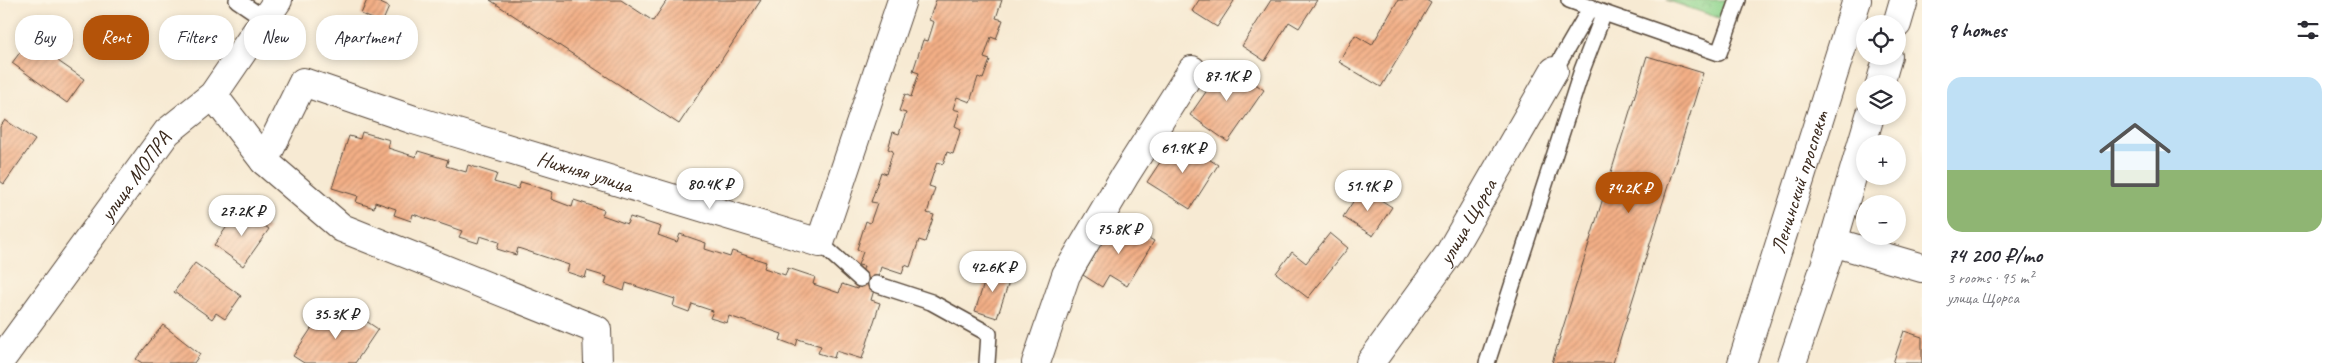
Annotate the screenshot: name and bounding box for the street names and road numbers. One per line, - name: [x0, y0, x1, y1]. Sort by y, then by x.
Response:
- street label: Ленинский проспект: [1765, 106, 1835, 257]
- street label: улица МОПРА: [93, 126, 176, 227]
- street label: Нижняя улица: [534, 145, 638, 199]
- street label: улица Щорса: [1432, 173, 1503, 271]

